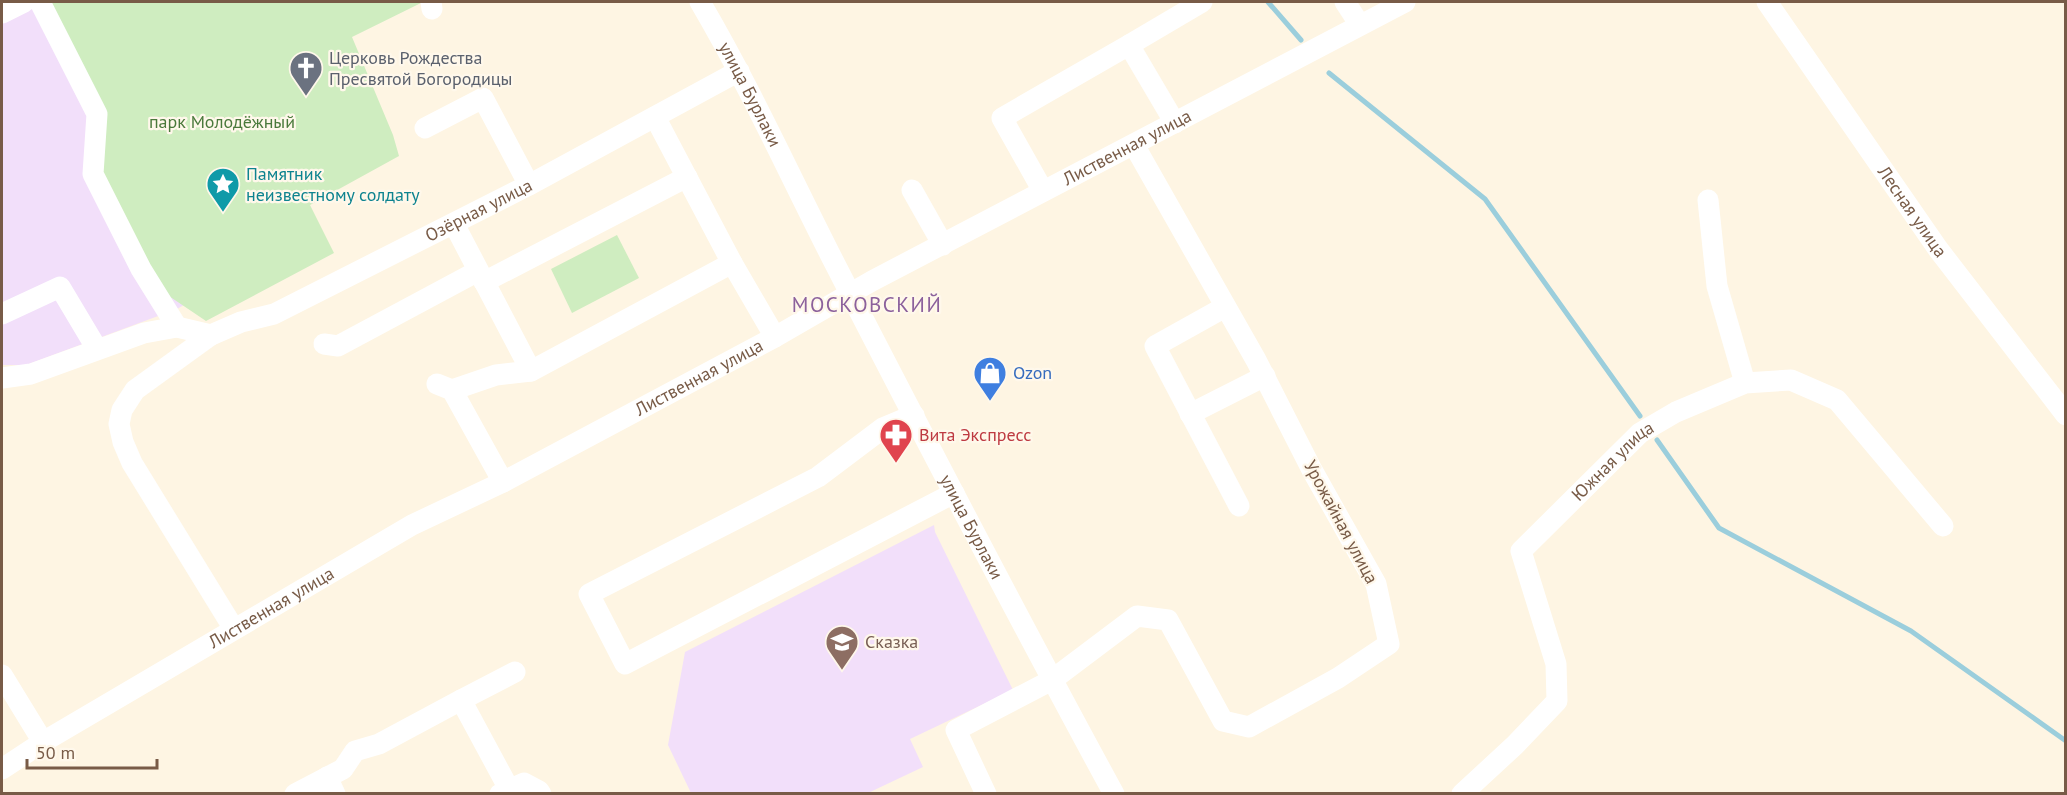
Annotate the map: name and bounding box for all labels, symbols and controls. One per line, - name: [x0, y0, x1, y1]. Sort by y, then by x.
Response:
- street label: улица Бурлаки: [714, 38, 787, 150]
- place label: Церковь Рождества Пресвятой Богородицы: [329, 46, 513, 90]
- church icon: Церковь Рождества Пресвятой Богородицы: [288, 50, 324, 97]
- street label: Лиственная улица: [1058, 104, 1195, 191]
- park label: парк Молодёжный: [149, 110, 295, 133]
- street label: Лесная улица: [1872, 160, 1952, 262]
- place label: Памятник неизвестному солдату: [246, 162, 420, 206]
- place icon: Памятник неизвестному солдату: [205, 166, 241, 213]
- street label: Озёрная улица: [421, 173, 536, 247]
- district label: МОСКОВСКИЙ: [792, 291, 942, 318]
- street label: Лиственная улица: [630, 334, 767, 421]
- shop icon: Ozon: [972, 355, 1008, 402]
- place label: Ozon: [1013, 361, 1052, 384]
- street label: Южная улица: [1566, 416, 1658, 505]
- pharmacy icon: Вита Экспресс: [878, 417, 914, 464]
- place label: Вита Экспресс: [919, 423, 1031, 446]
- street label: Урожайная улица: [1299, 456, 1384, 588]
- street label: улица Бурлаки: [935, 470, 1009, 583]
- street label: Лиственная улица: [203, 561, 338, 654]
- school or university icon: Сказка: [824, 624, 860, 671]
- place label: Сказка: [865, 630, 918, 653]
- scale bar: [27, 732, 158, 770]
- text: 50 m: [36, 741, 75, 764]

